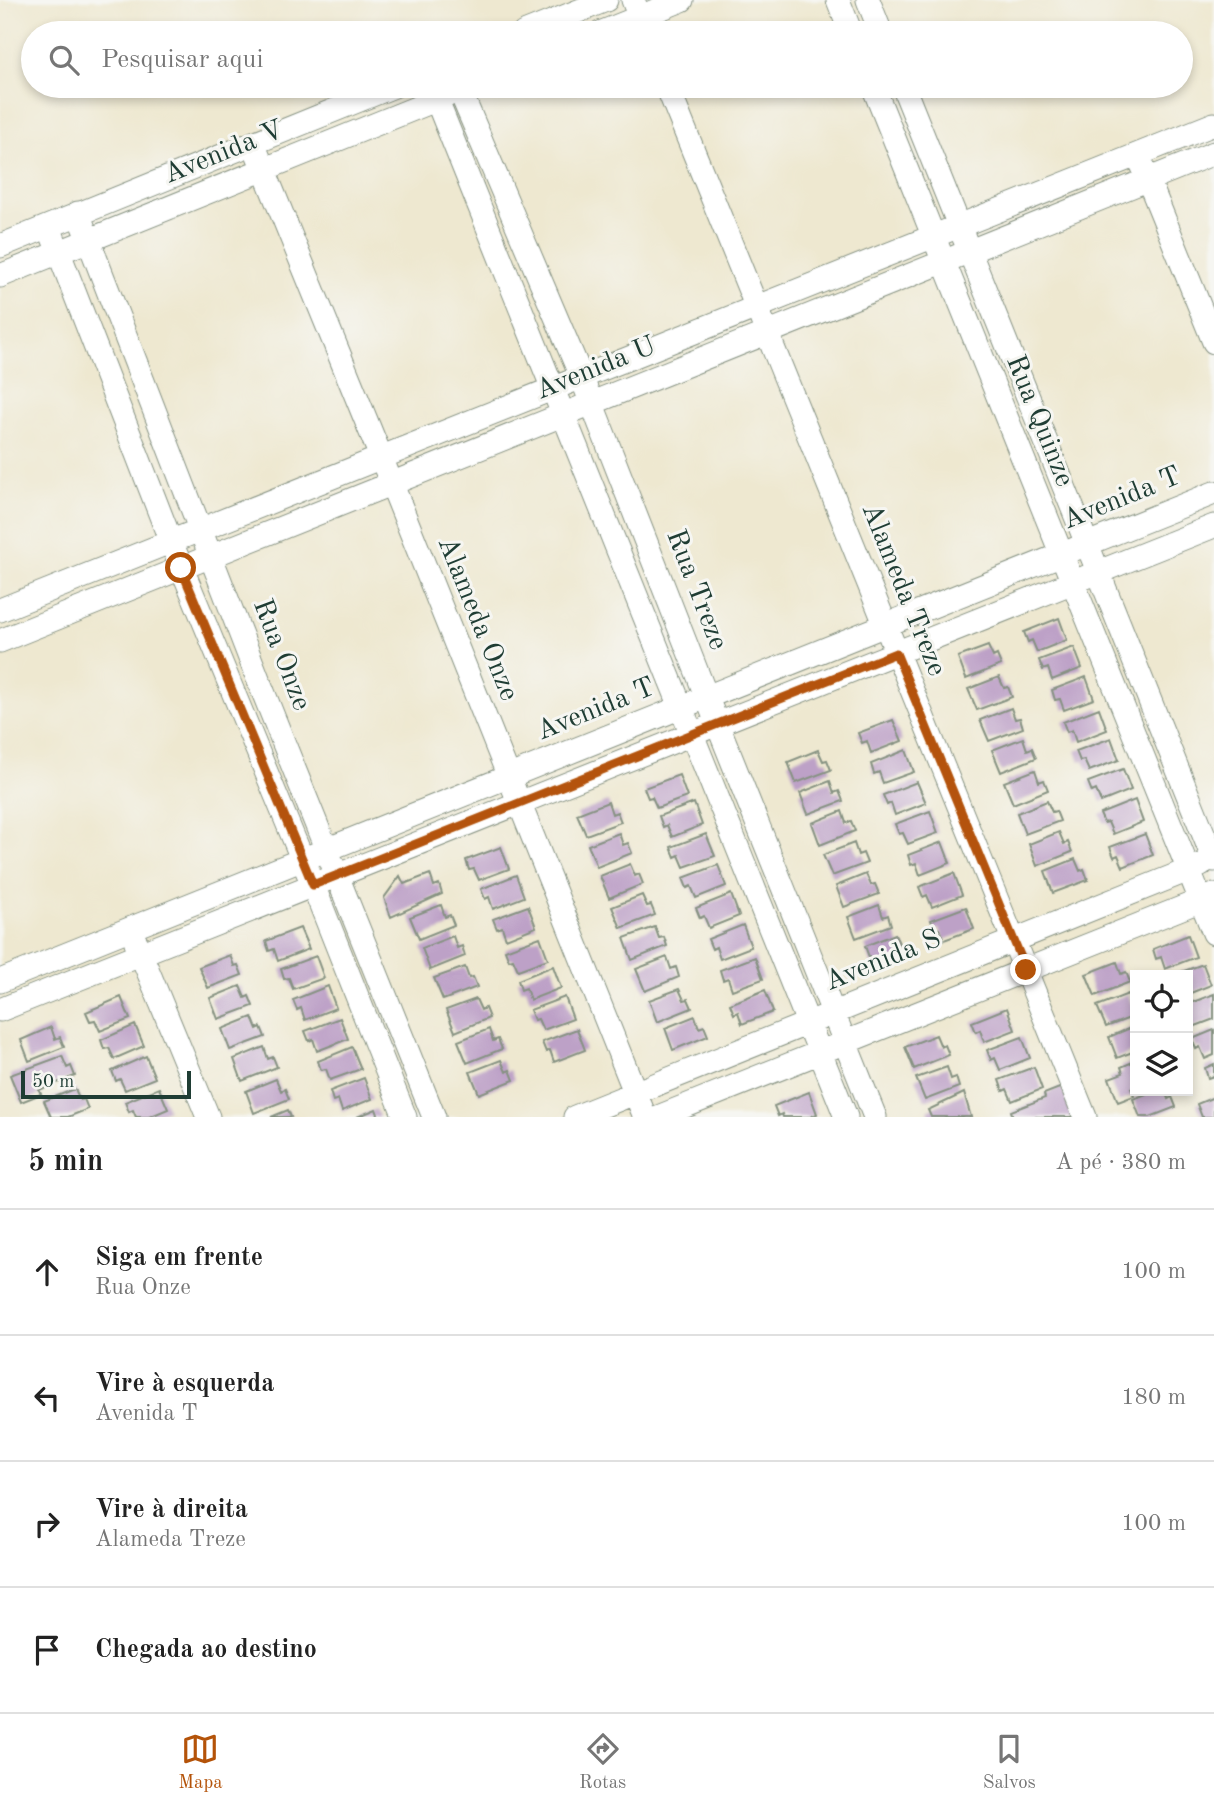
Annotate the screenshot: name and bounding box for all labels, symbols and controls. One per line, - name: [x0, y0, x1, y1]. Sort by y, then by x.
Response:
- search box: [21, 21, 1193, 98]
- icon: search: [45, 41, 83, 79]
- text: Pesquisar aqui: [101, 47, 263, 73]
- street label: Avenida V: [160, 116, 288, 190]
- street label: Avenida U: [532, 332, 660, 406]
- street label: Rua Quinze: [1000, 351, 1078, 491]
- street label: Avenida T: [1059, 463, 1185, 535]
- street label: Alameda Treze: [856, 500, 950, 680]
- street label: Rua Treze: [660, 526, 732, 654]
- street label: Alameda Onze: [431, 533, 523, 705]
- route start: [165, 552, 196, 583]
- street label: Rua Onze: [247, 596, 315, 714]
- street label: Avenida T: [533, 674, 659, 746]
- street label: Avenida S: [821, 925, 945, 997]
- route end: [1010, 954, 1041, 985]
- map controls: [1130, 970, 1193, 1096]
- button: locate: [1130, 970, 1193, 1033]
- button: layers: [1130, 1033, 1193, 1096]
- scale bar: [21, 1068, 191, 1100]
- text: 50 m: [32, 1073, 74, 1092]
- text: 5 min: [28, 1147, 103, 1177]
- text: A pé · 380 m: [1055, 1151, 1186, 1174]
- text: Siga em frente: [95, 1245, 263, 1271]
- icon: ahead: [28, 1253, 66, 1291]
- text: 100 m: [1121, 1260, 1186, 1283]
- text: Rua Onze: [95, 1276, 191, 1299]
- text: Vire à esquerda: [95, 1371, 275, 1397]
- icon: left: [28, 1379, 66, 1417]
- text: 180 m: [1121, 1386, 1186, 1409]
- text: Avenida T: [95, 1402, 198, 1425]
- text: Vire à direita: [95, 1497, 248, 1523]
- icon: right: [28, 1505, 66, 1543]
- text: 100 m: [1121, 1512, 1186, 1535]
- text: Alameda Treze: [95, 1528, 246, 1551]
- icon: arrive: [28, 1631, 66, 1669]
- text: Chegada ao destino: [95, 1637, 317, 1663]
- tab: Mapa: [178, 1730, 223, 1795]
- tab: Rotas: [579, 1730, 626, 1795]
- tab: Salvos: [983, 1730, 1036, 1795]

